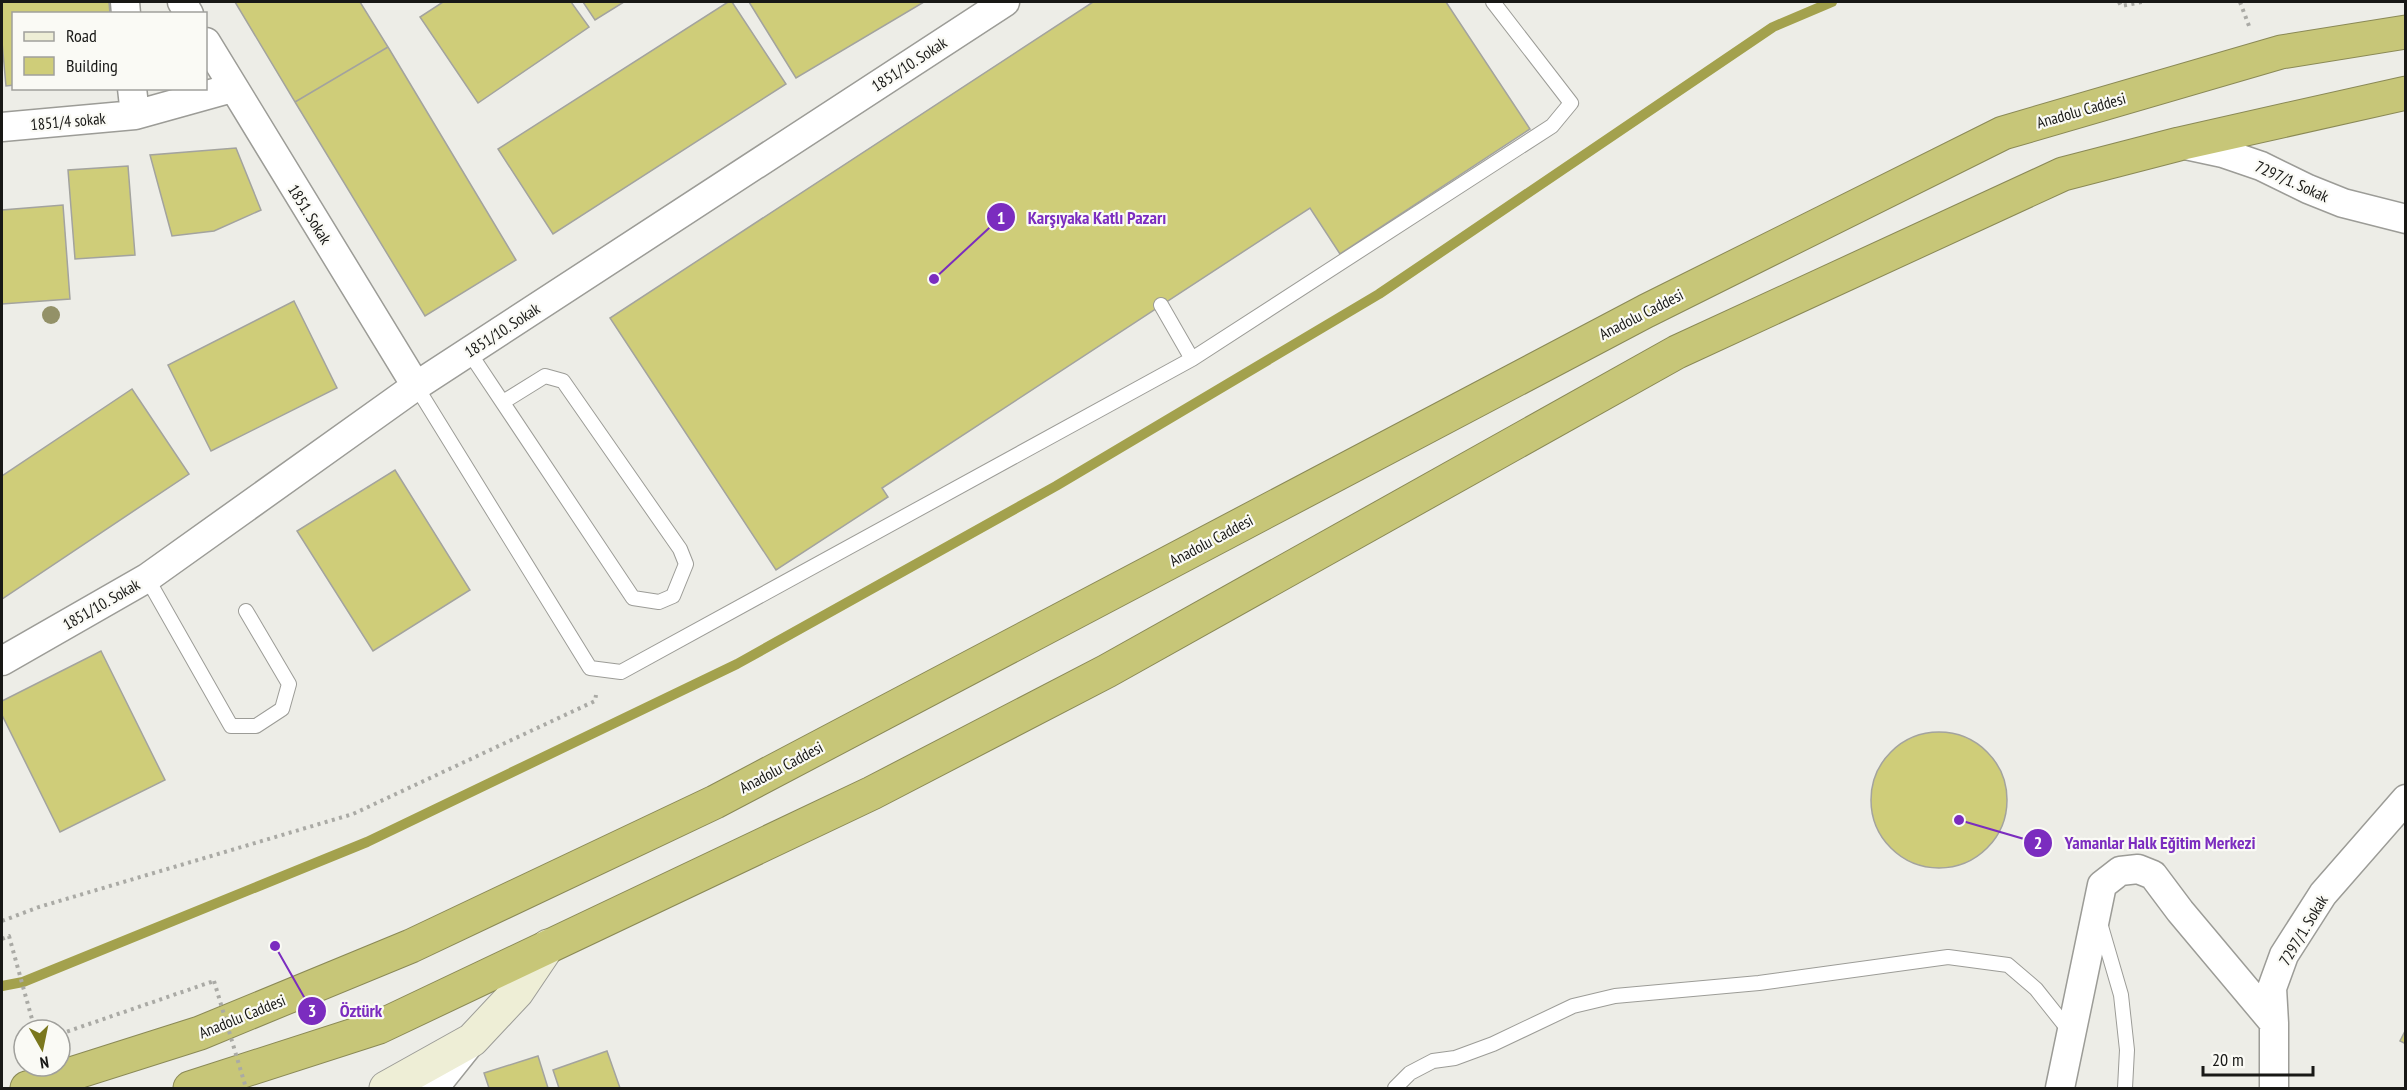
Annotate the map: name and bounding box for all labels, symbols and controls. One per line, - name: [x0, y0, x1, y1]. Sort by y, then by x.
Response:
- legend: [12, 12, 207, 90]
- text: Road: [66, 24, 97, 47]
- street label: 1851/10. Sokak: [868, 32, 951, 96]
- text: Building: [66, 54, 118, 77]
- street label: Anadolu Caddesi: [2034, 88, 2128, 132]
- street label: 1851/4 sokak: [30, 108, 107, 134]
- street label: 7297/1. Sokak: [2252, 156, 2333, 206]
- street label: 1851. Sokak: [284, 180, 337, 248]
- callout: Karşıyaka Katlı Pazarı: [986, 199, 1178, 235]
- text: 1: [997, 206, 1005, 229]
- text: Karşıyaka Katlı Pazarı: [1028, 206, 1166, 229]
- street label: Anadolu Caddesi: [1596, 284, 1686, 344]
- street label: 1851/10. Sokak: [461, 298, 544, 362]
- street label: Anadolu Caddesi: [1166, 510, 1256, 570]
- street label: 1851/10. Sokak: [59, 574, 144, 634]
- street label: Anadolu Caddesi: [736, 737, 826, 797]
- callout: Yamanlar Halk Eğitim Merkezi: [2023, 825, 2268, 861]
- text: 2: [2034, 831, 2042, 854]
- text: Yamanlar Halk Eğitim Merkezi: [2063, 831, 2256, 854]
- street label: 7297/1. Sokak: [2274, 891, 2332, 969]
- street label: Anadolu Caddesi: [196, 990, 288, 1042]
- callout: Öztürk: [297, 993, 394, 1029]
- text: 3: [308, 999, 316, 1022]
- text: Öztürk: [340, 999, 383, 1022]
- north arrow: [12, 1018, 72, 1078]
- scale bar: [2203, 1039, 2312, 1077]
- text: 20 m: [2212, 1048, 2244, 1071]
- text: N: [39, 1052, 50, 1073]

